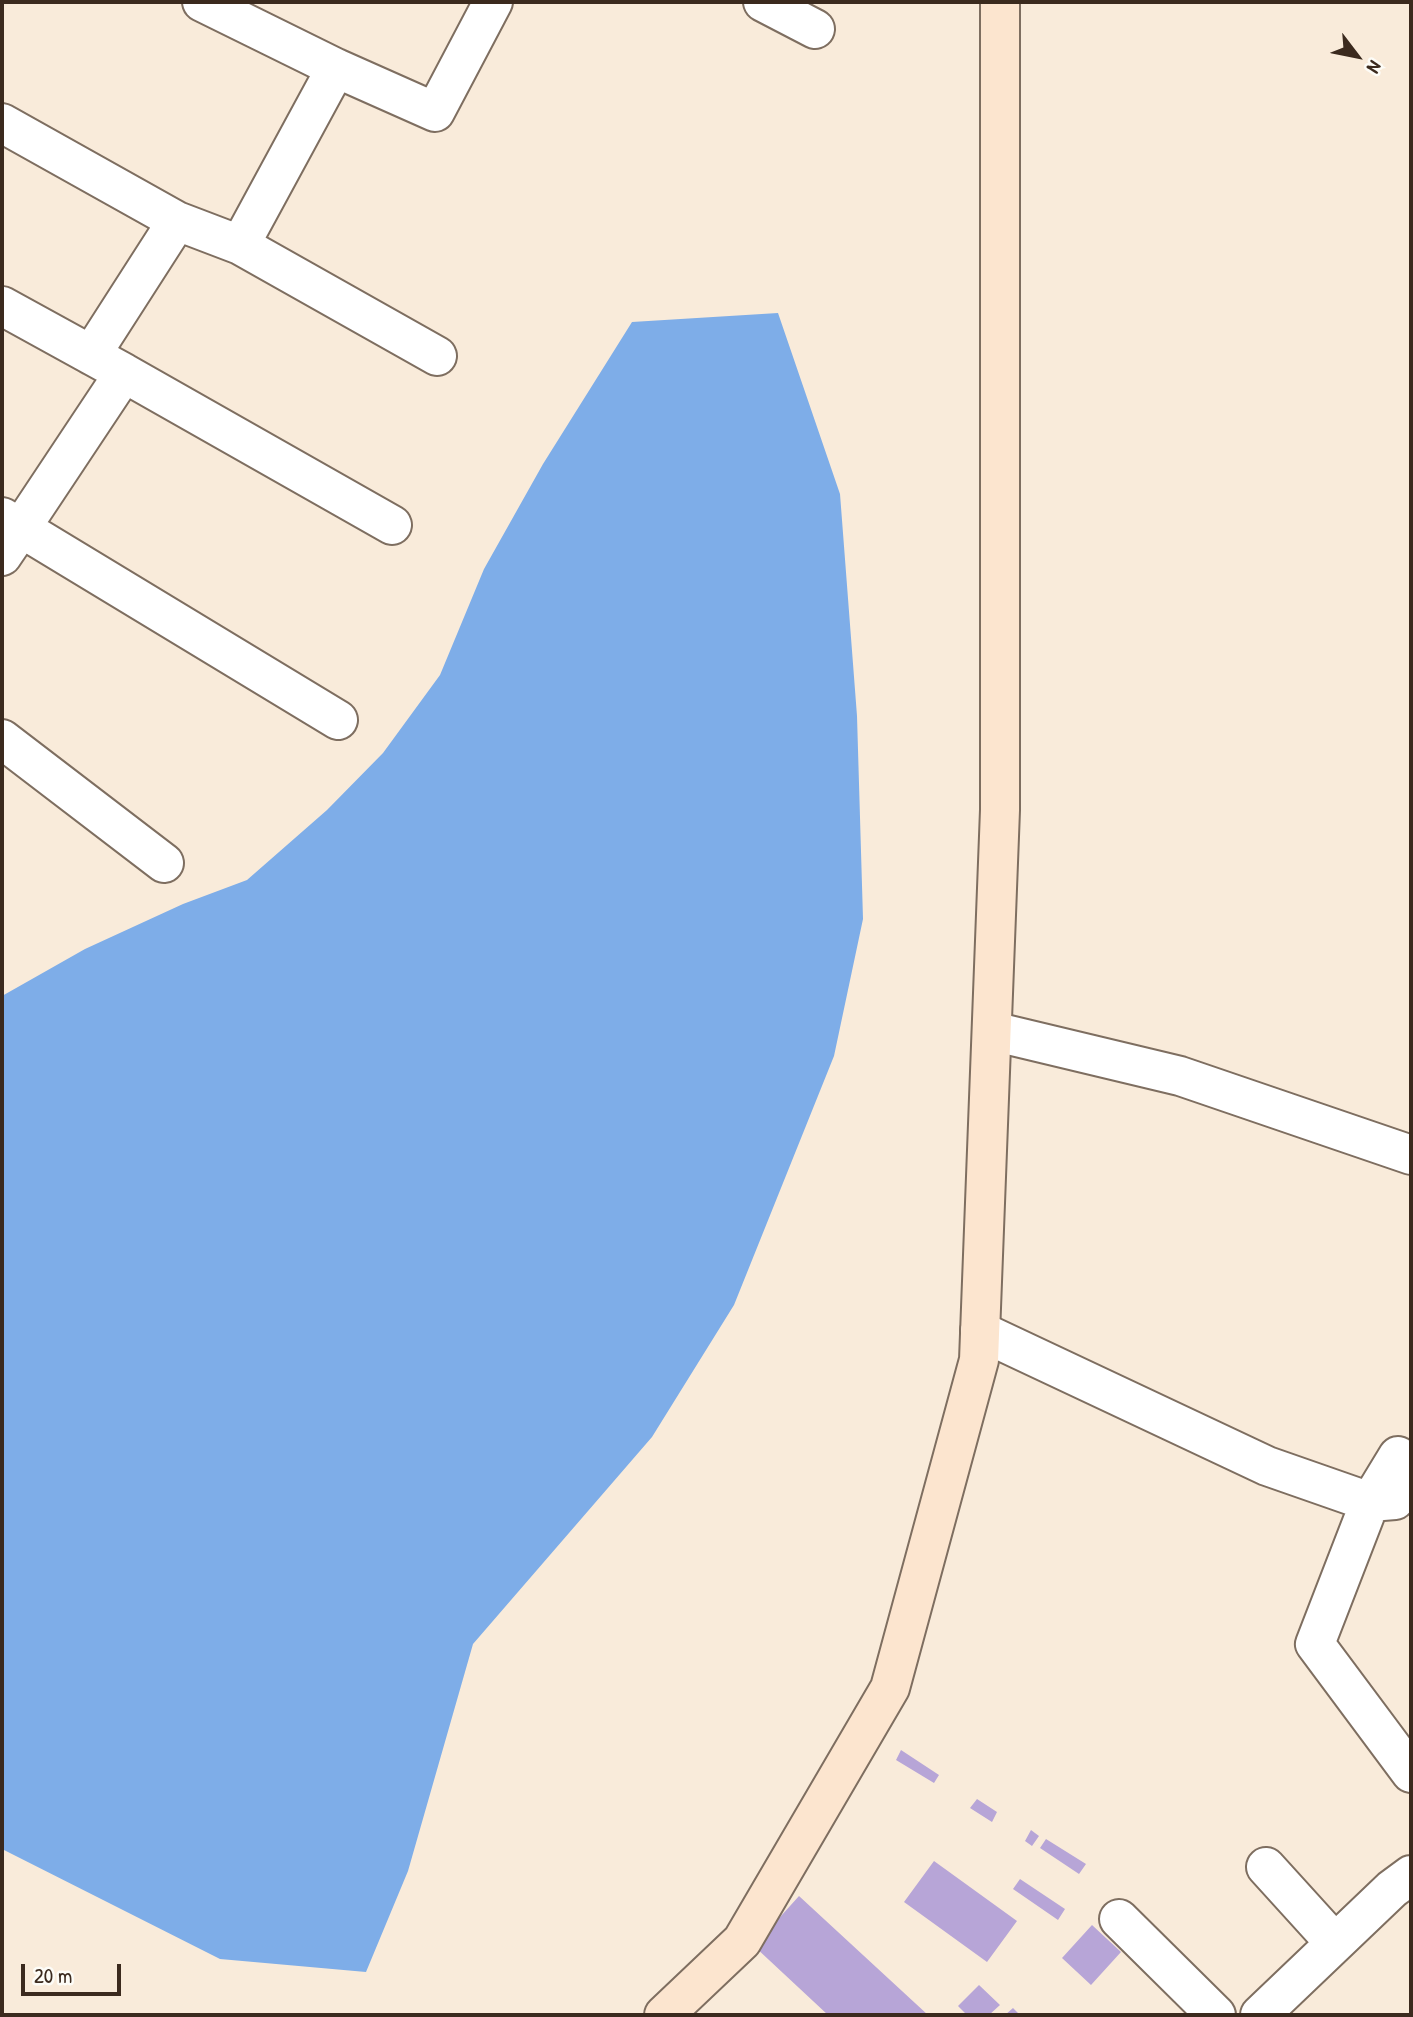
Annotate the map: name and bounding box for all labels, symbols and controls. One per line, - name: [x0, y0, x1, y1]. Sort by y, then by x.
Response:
- north arrow: [1322, 21, 1392, 91]
- text: N: [1361, 56, 1389, 78]
- scale bar: [24, 1951, 124, 1995]
- text: 20 m: [34, 1961, 72, 1990]

